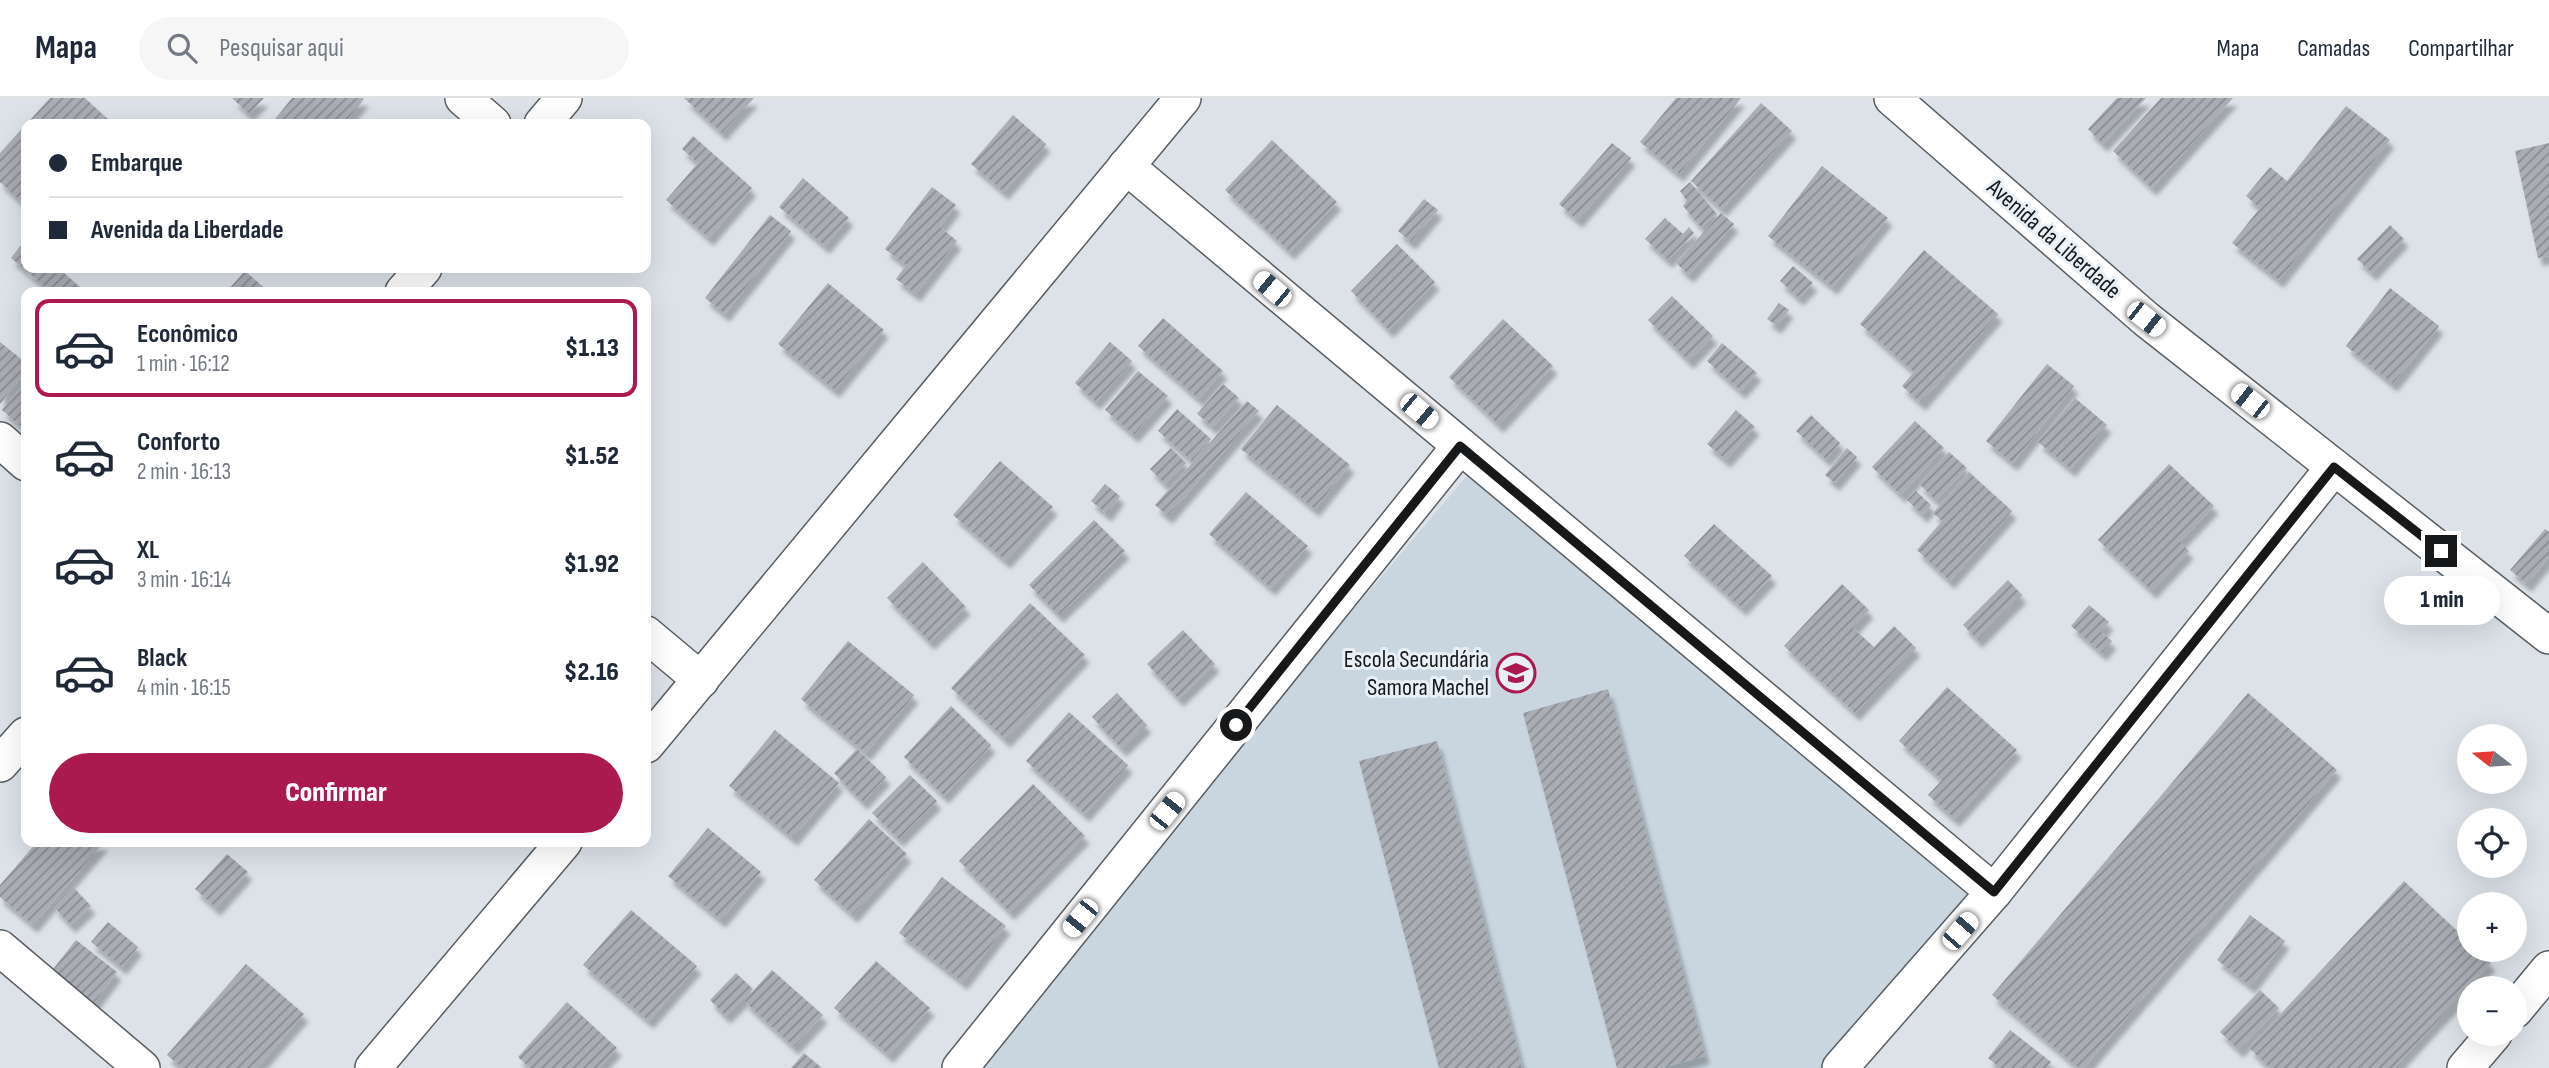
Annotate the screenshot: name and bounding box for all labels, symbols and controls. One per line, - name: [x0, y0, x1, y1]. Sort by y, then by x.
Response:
- search box: [139, 17, 629, 80]
- text: Mapa: [35, 28, 97, 68]
- icon: search: [163, 29, 201, 67]
- text: Pesquisar aqui: [219, 33, 344, 64]
- text: Mapa: [2217, 34, 2259, 63]
- text: Camadas: [2297, 34, 2370, 63]
- text: Compartilhar: [2408, 34, 2514, 63]
- text: Embarque: [91, 148, 183, 179]
- street label: Avenida da Liberdade: [1980, 172, 2127, 305]
- text: Avenida da Liberdade: [91, 215, 284, 246]
- car: [1250, 267, 1295, 311]
- car: [2123, 298, 2170, 340]
- icon: car: [53, 317, 116, 380]
- text: Econômico: [137, 319, 238, 350]
- text: $1.13: [565, 333, 619, 364]
- text: 1 min · 16:12: [137, 350, 230, 378]
- car: [2227, 380, 2274, 422]
- car: [1397, 389, 1442, 433]
- icon: car: [53, 425, 116, 488]
- text: Conforto: [137, 427, 220, 458]
- text: $1.52: [564, 441, 619, 472]
- text: 2 min · 16:13: [137, 458, 231, 486]
- icon: car: [53, 533, 116, 596]
- text: XL: [137, 535, 159, 566]
- route end: [2425, 535, 2457, 567]
- text: $1.92: [564, 549, 619, 580]
- text: 3 min · 16:14: [137, 566, 231, 594]
- callout: 1 min: [2383, 575, 2499, 624]
- text: 1 min: [2420, 586, 2464, 614]
- icon: car: [53, 641, 116, 704]
- text: Black: [137, 643, 187, 674]
- place label: Escola Secundária Samora Machel: [1344, 645, 1489, 702]
- school or university icon: Escola Secundária Samora Machel: [1495, 652, 1537, 694]
- text: $2.16: [564, 657, 619, 688]
- text: 4 min · 16:15: [137, 674, 231, 702]
- route start: [1220, 709, 1252, 741]
- north arrow: [2457, 724, 2527, 794]
- map controls: [2457, 724, 2527, 1046]
- button: Confirmar: [49, 753, 623, 833]
- car: [1146, 788, 1189, 834]
- button: locate: [2457, 808, 2527, 878]
- button: +: [2457, 892, 2527, 962]
- car: [1059, 895, 1102, 941]
- car: [1939, 908, 1982, 954]
- button: −: [2457, 976, 2527, 1046]

